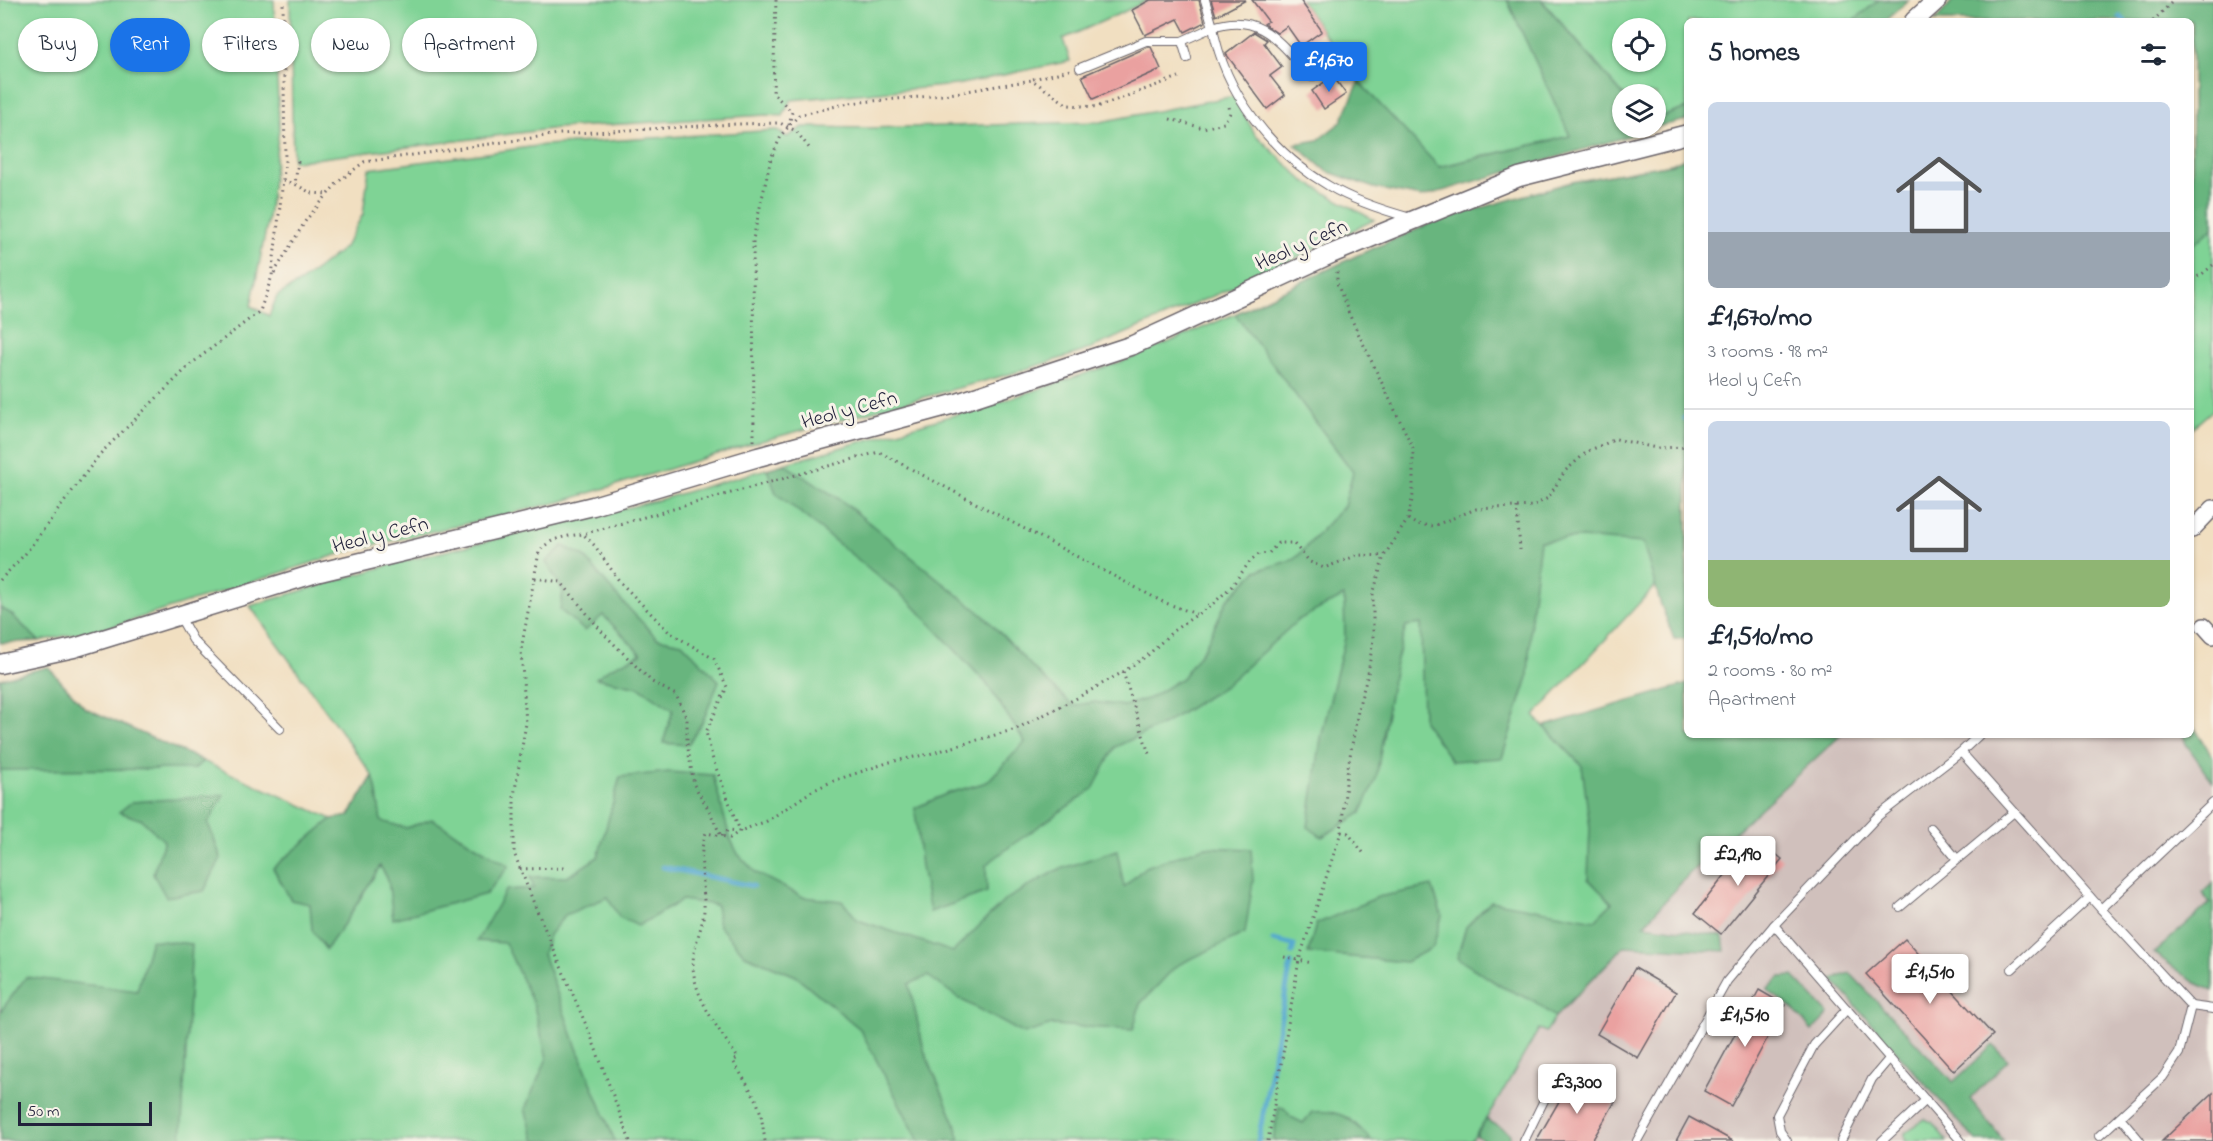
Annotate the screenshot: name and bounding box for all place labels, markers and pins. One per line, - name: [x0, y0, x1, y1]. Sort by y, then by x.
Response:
- pin: £1,670: [1280, 42, 1378, 93]
- pin: £2,190: [1689, 836, 1787, 887]
- pin: £1,510: [1881, 954, 1979, 1005]
- pin: £1,510: [1696, 997, 1794, 1048]
- pin: £3,300: [1528, 1064, 1626, 1115]

